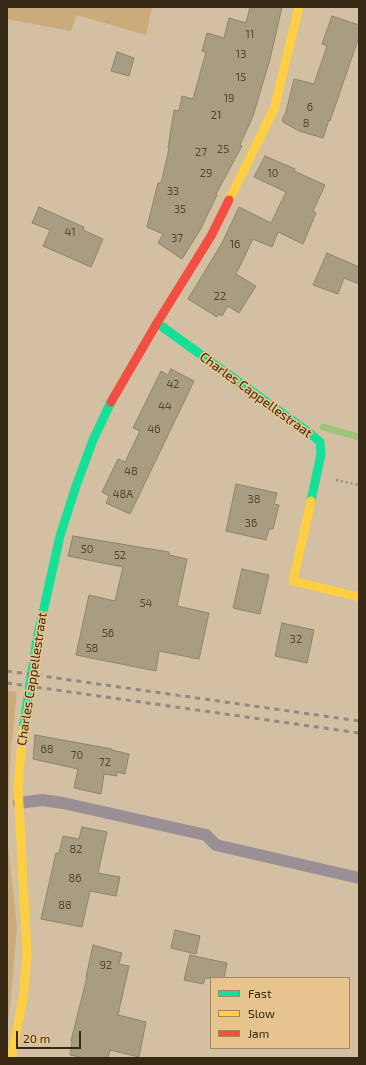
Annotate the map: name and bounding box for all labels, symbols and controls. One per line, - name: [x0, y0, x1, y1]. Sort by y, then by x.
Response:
- house number: 11: [246, 27, 254, 41]
- house number: 13: [236, 47, 246, 61]
- house number: 15: [236, 70, 246, 84]
- house number: 19: [224, 91, 234, 105]
- house number: 6: [307, 100, 313, 114]
- house number: 21: [211, 108, 221, 122]
- house number: 8: [303, 116, 309, 130]
- house number: 25: [217, 142, 229, 156]
- house number: 27: [195, 145, 207, 159]
- house number: 29: [200, 166, 212, 180]
- house number: 10: [267, 166, 279, 180]
- house number: 33: [167, 184, 179, 198]
- house number: 35: [174, 202, 186, 216]
- house number: 41: [64, 225, 76, 239]
- house number: 37: [171, 231, 183, 245]
- house number: 16: [230, 237, 240, 251]
- house number: 22: [214, 289, 226, 303]
- street label: Charles Cappellestraat: [197, 349, 315, 441]
- house number: 42: [167, 377, 179, 391]
- house number: 44: [158, 399, 172, 413]
- house number: 46: [147, 422, 161, 436]
- house number: 48: [124, 464, 138, 478]
- house number: 48A: [113, 487, 133, 501]
- house number: 38: [248, 492, 260, 506]
- house number: 36: [245, 516, 257, 530]
- house number: 50: [81, 542, 93, 556]
- house number: 52: [114, 548, 126, 562]
- house number: 54: [140, 596, 152, 610]
- street label: Charles Cappellestraat: [14, 611, 50, 747]
- house number: 56: [102, 626, 114, 640]
- house number: 32: [290, 632, 302, 646]
- house number: 58: [86, 641, 98, 655]
- house number: 68: [41, 742, 53, 756]
- house number: 70: [71, 748, 83, 762]
- house number: 72: [99, 755, 111, 769]
- house number: 82: [70, 842, 82, 856]
- house number: 86: [69, 871, 81, 885]
- house number: 88: [58, 898, 72, 912]
- house number: 92: [100, 958, 112, 972]
- legend: [210, 977, 350, 1049]
- text: Fast: [248, 986, 271, 1000]
- text: Slow: [248, 1006, 275, 1020]
- scale bar: [18, 1023, 83, 1049]
- text: Jam: [248, 1026, 269, 1040]
- text: 20 m: [23, 1031, 50, 1045]

